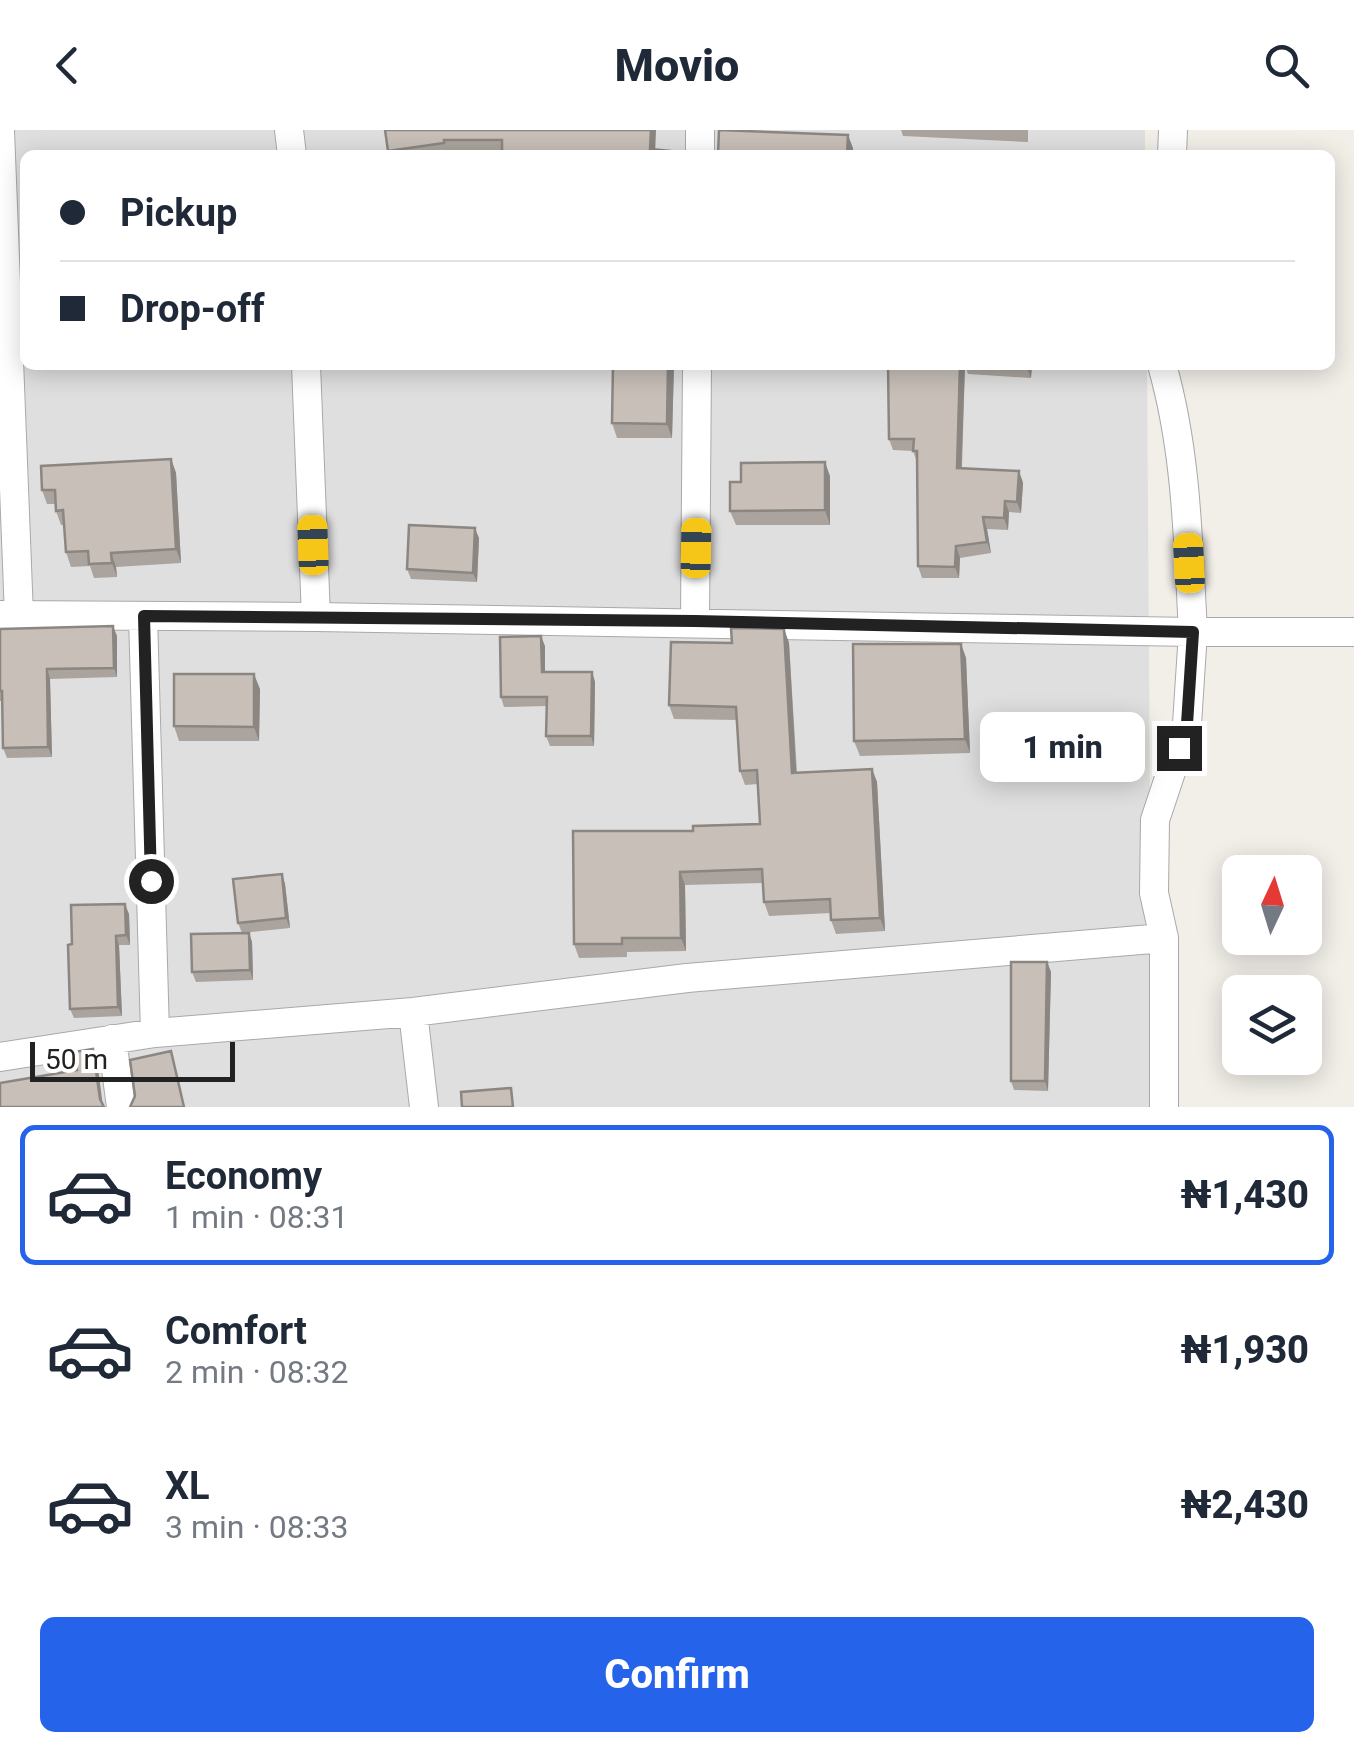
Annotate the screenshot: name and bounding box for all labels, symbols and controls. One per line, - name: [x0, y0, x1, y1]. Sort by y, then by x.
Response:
- icon: back: [40, 38, 95, 93]
- icon: search: [1259, 38, 1314, 93]
- text: Movio: [615, 39, 739, 92]
- text: Pickup: [120, 191, 237, 235]
- text: Drop-off: [120, 287, 265, 331]
- car: [297, 514, 329, 576]
- car: [680, 518, 712, 578]
- car: [1172, 532, 1206, 594]
- callout: 1 min: [979, 713, 1144, 783]
- route end: [1157, 726, 1202, 771]
- text: 1 min: [1022, 728, 1103, 766]
- north arrow: [1222, 855, 1322, 955]
- map controls: [1222, 855, 1322, 1075]
- route start: [129, 859, 174, 904]
- button: layers: [1222, 975, 1322, 1075]
- scale bar: [30, 1037, 235, 1081]
- text: 50 m: [45, 1043, 108, 1076]
- icon: car: [45, 1150, 135, 1240]
- text: Economy: [165, 1154, 322, 1198]
- text: ₦1,430: [1180, 1173, 1309, 1217]
- text: 1 min · 08:31: [165, 1198, 348, 1236]
- icon: car: [45, 1305, 135, 1395]
- text: Comfort: [165, 1309, 307, 1353]
- text: ₦1,930: [1180, 1328, 1309, 1372]
- text: 2 min · 08:32: [165, 1353, 348, 1391]
- icon: car: [45, 1460, 135, 1550]
- text: XL: [165, 1464, 210, 1508]
- text: ₦2,430: [1180, 1483, 1309, 1527]
- text: 3 min · 08:33: [165, 1508, 348, 1546]
- button: Confirm: [40, 1617, 1314, 1732]

